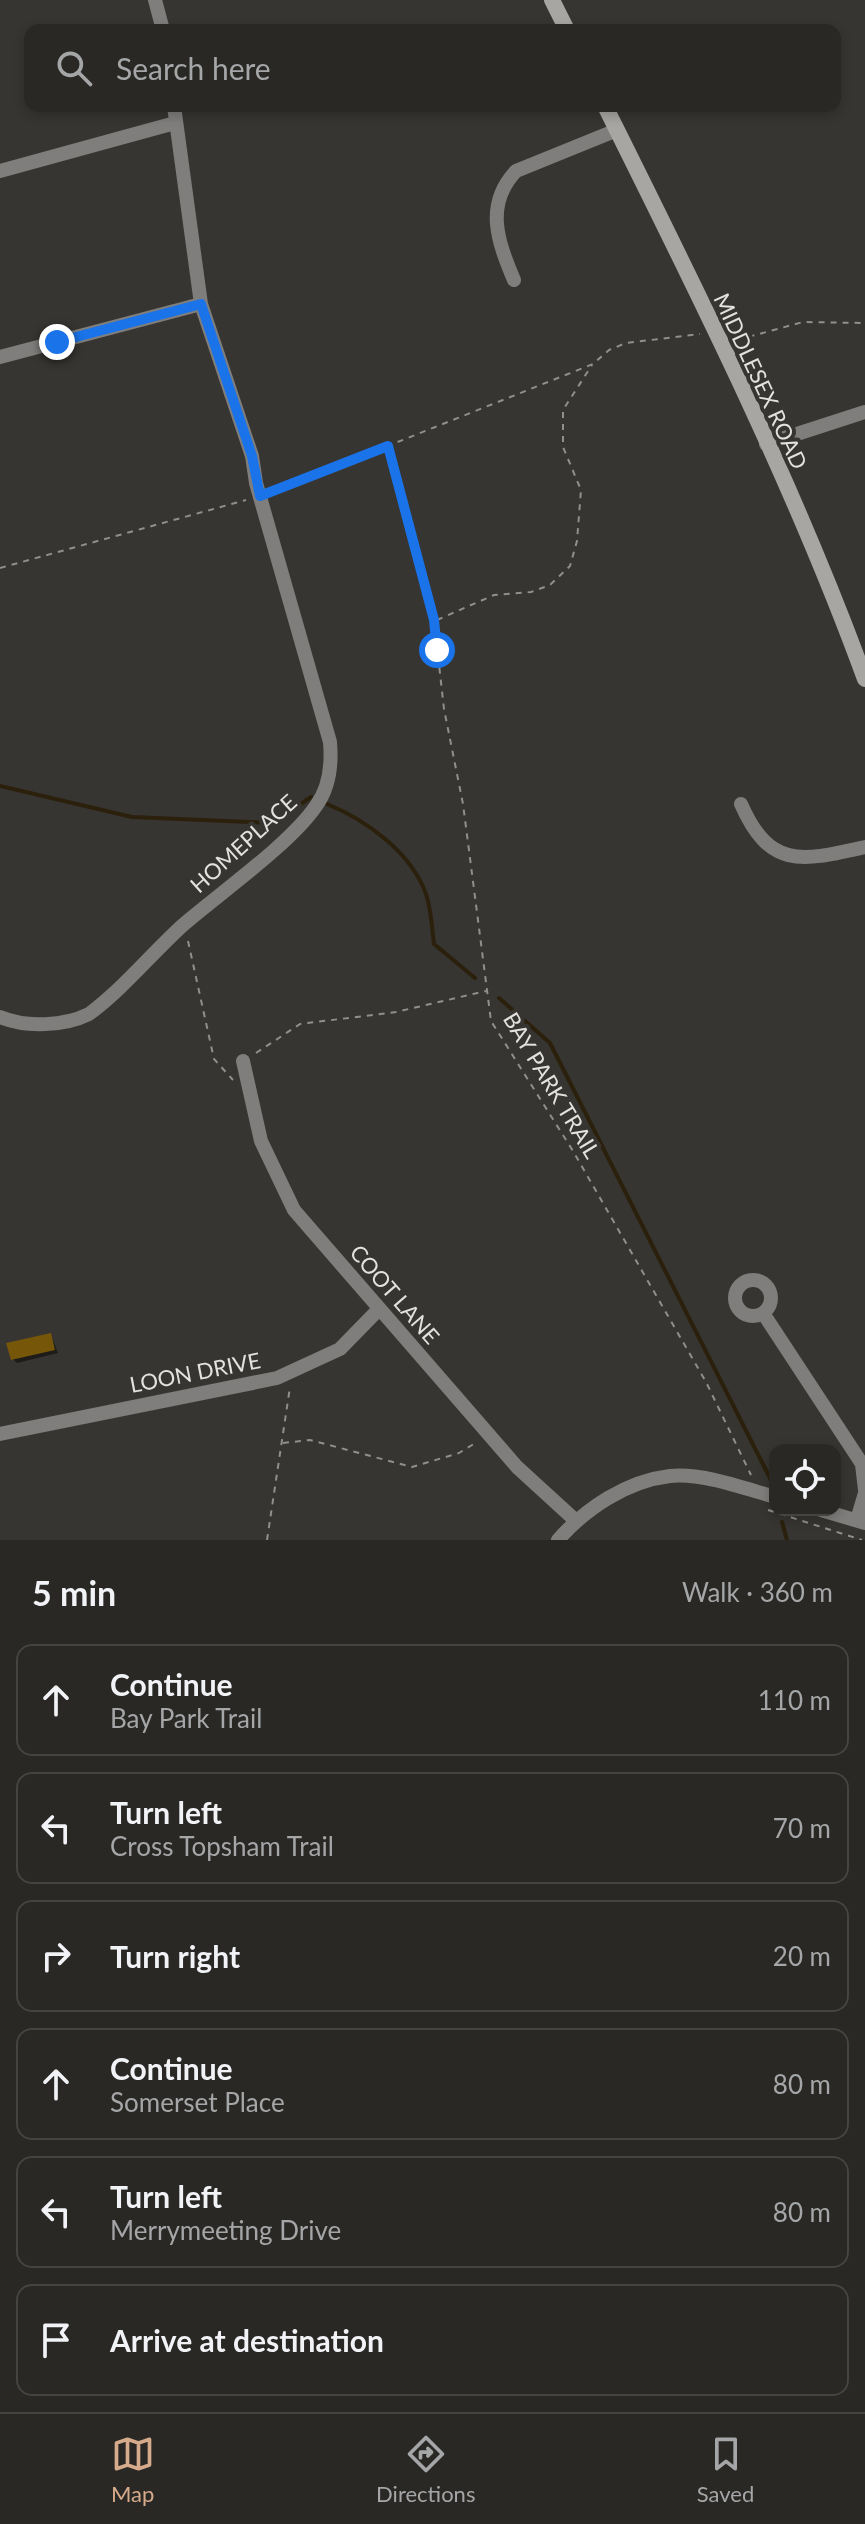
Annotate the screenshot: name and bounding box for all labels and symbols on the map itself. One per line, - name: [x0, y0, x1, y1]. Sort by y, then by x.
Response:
- street label: MIDDLESEX ROAD: [708, 289, 814, 473]
- route end: [39, 324, 75, 360]
- route start: [419, 632, 455, 668]
- street label: HOMEPLACE: [184, 788, 302, 898]
- street label: BAY PARK TRAIL: [498, 1007, 606, 1163]
- street label: COOT LANE: [345, 1239, 445, 1349]
- street label: LOON DRIVE: [127, 1346, 263, 1398]

